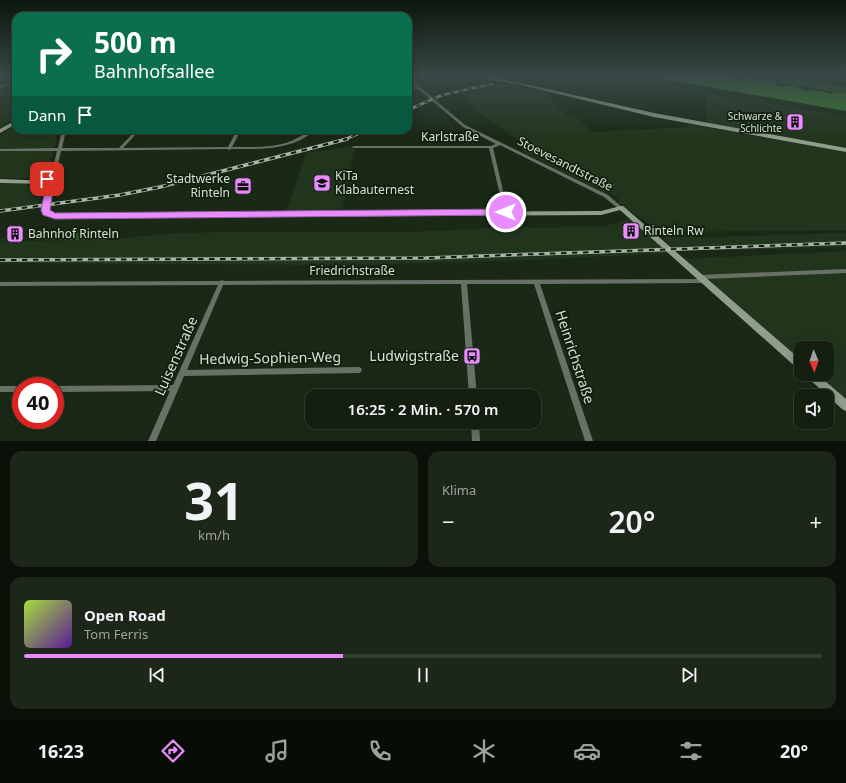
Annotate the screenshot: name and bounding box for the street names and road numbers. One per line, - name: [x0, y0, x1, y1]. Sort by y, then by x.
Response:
- street label: Karlstraße: [421, 128, 479, 145]
- street label: Stoevesandtstraße: [515, 132, 616, 195]
- street label: Friedrichstraße: [309, 262, 395, 279]
- street label: Heinrichstraße: [551, 308, 600, 406]
- street label: Luisenstraße: [150, 313, 201, 398]
- street label: Hedwig-Sophien-Weg: [199, 347, 341, 368]

